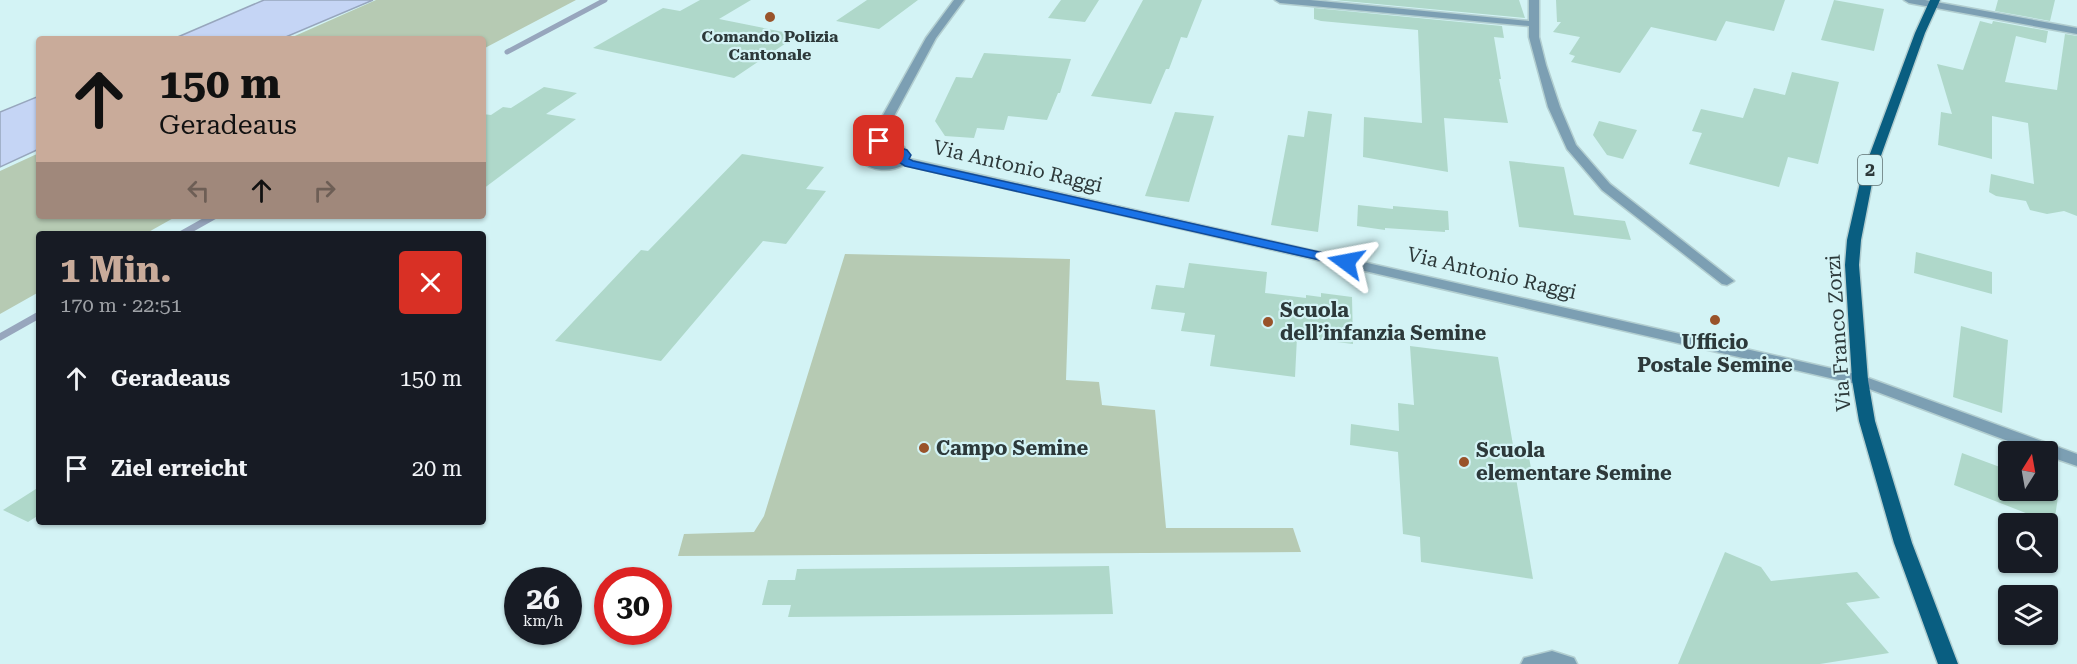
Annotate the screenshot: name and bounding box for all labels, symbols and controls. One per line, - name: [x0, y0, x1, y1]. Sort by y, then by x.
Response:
- marker: Comando Polizia Cantonale: [763, 10, 777, 24]
- place label: Comando Polizia Cantonale: [702, 27, 839, 64]
- text: 150 m: [159, 59, 281, 108]
- icon: ahead: [60, 60, 138, 138]
- text: Geradeaus: [159, 109, 297, 141]
- pin: [853, 115, 904, 166]
- icon: arrive: [862, 124, 895, 157]
- street label: Via Antonio Raggi: [931, 135, 1105, 197]
- road number: 2: [1858, 155, 1882, 185]
- icon: left: [182, 174, 215, 207]
- icon: ahead: [245, 174, 278, 207]
- icon: right: [308, 174, 341, 207]
- position arrow: [1314, 230, 1378, 294]
- street label: Via Antonio Raggi: [1405, 242, 1579, 304]
- text: 1 Min.: [60, 249, 171, 291]
- button: close: [399, 251, 462, 314]
- street label: Via Franco Zorzi: [1821, 254, 1855, 412]
- text: 170 m · 22:51: [60, 293, 182, 317]
- place label: Scuola dell’infanzia Semine: [1280, 298, 1486, 345]
- marker: Ufficio Postale Semine: [1708, 313, 1722, 327]
- marker: Scuola dell’infanzia Semine: [1261, 315, 1275, 329]
- place label: Ufficio Postale Semine: [1637, 330, 1793, 377]
- icon: ahead: [60, 362, 93, 395]
- text: Geradeaus: [111, 366, 230, 391]
- text: 150 m: [399, 366, 462, 391]
- place label: Campo Semine: [936, 436, 1089, 460]
- place label: Scuola elementare Semine: [1476, 438, 1672, 485]
- marker: Campo Semine: [917, 441, 931, 455]
- north arrow: [1998, 441, 2058, 501]
- map controls: [1998, 441, 2058, 645]
- icon: arrive: [60, 452, 93, 485]
- marker: Scuola elementare Semine: [1457, 455, 1471, 469]
- text: Ziel erreicht: [111, 456, 247, 481]
- text: 20 m: [412, 456, 462, 481]
- button: search: [1998, 513, 2058, 573]
- speed limit sign: 30: [594, 567, 672, 645]
- text: 26: [526, 581, 560, 616]
- button: layers: [1998, 585, 2058, 645]
- text: km/h: [523, 612, 563, 630]

